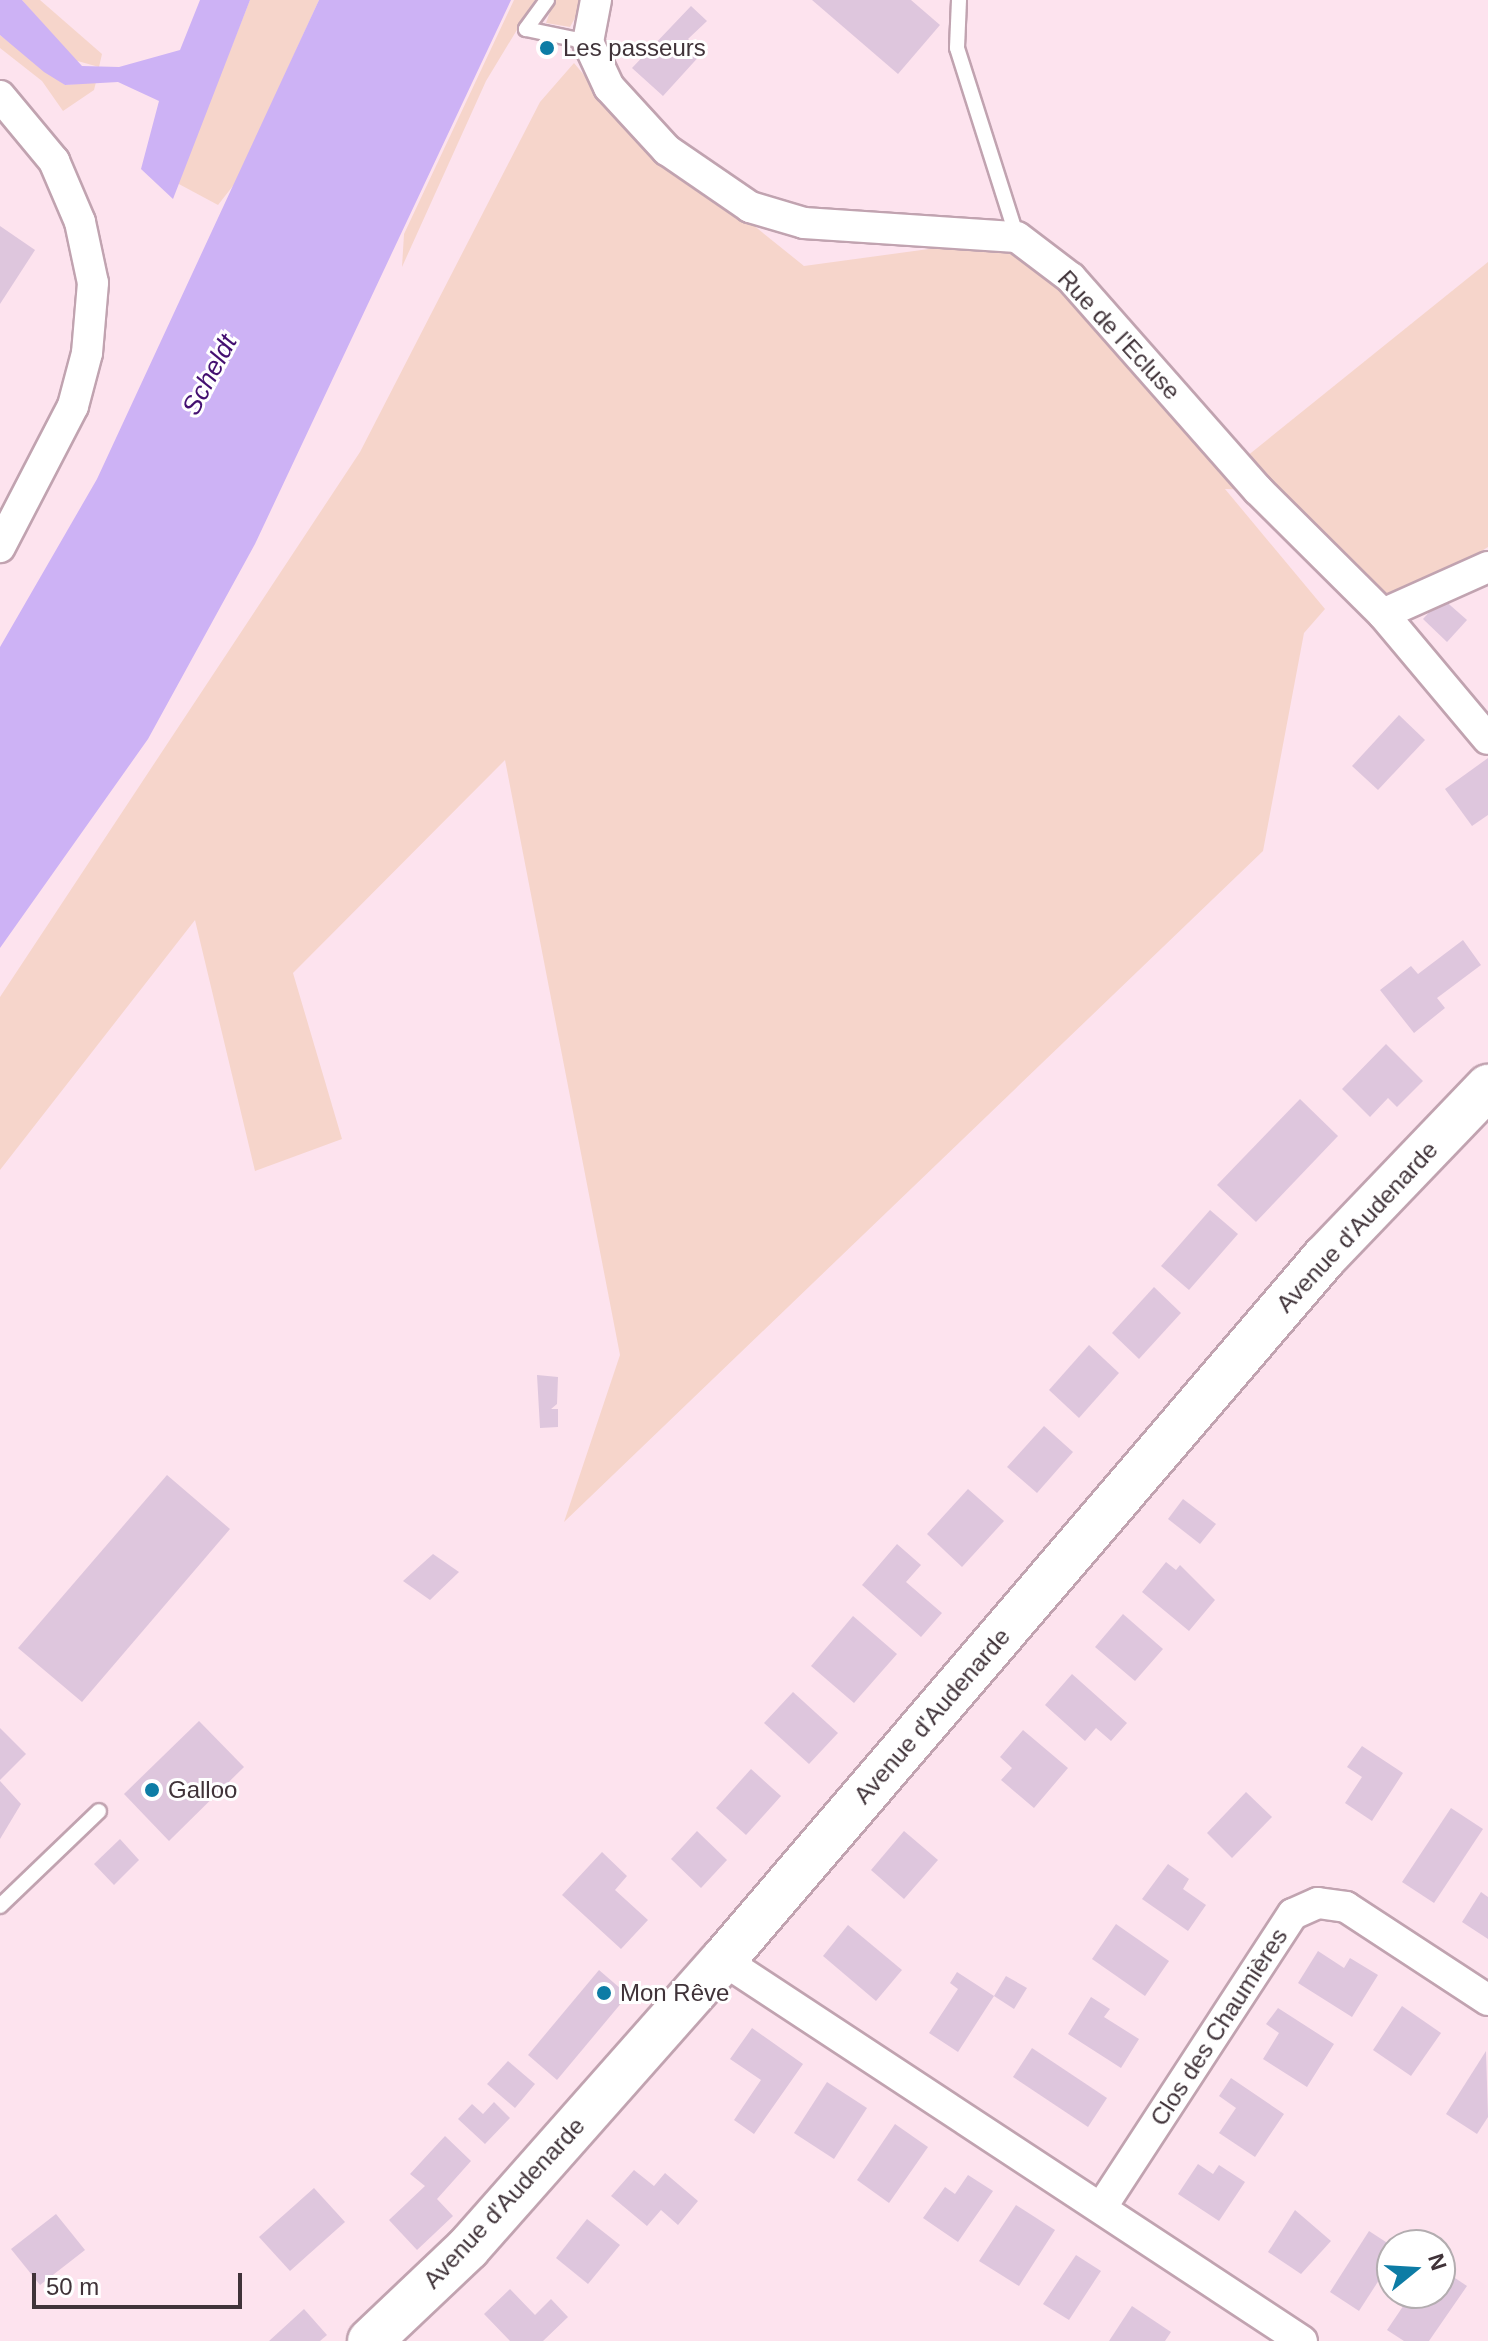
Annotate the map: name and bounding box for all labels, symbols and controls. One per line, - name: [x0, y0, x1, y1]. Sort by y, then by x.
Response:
- place label: Les passeurs: [563, 34, 706, 62]
- marker: Les passeurs: [538, 39, 556, 57]
- street label: Rue de l'Ecluse: [1052, 264, 1186, 406]
- water label: Scheldt: [176, 329, 244, 421]
- street label: Avenue d'Audenarde: [1270, 1136, 1444, 1318]
- street label: Avenue d'Audenarde: [848, 1622, 1016, 1810]
- place label: Galloo: [168, 1776, 237, 1804]
- marker: Galloo: [143, 1781, 161, 1799]
- street label: Clos des Chaumières: [1144, 1923, 1294, 2131]
- place label: Mon Rêve: [620, 1979, 729, 2007]
- marker: Mon Rêve: [595, 1984, 613, 2002]
- street label: Avenue d'Audenarde: [417, 2112, 591, 2294]
- north arrow: [1376, 2229, 1456, 2309]
- text: N: [1423, 2251, 1452, 2273]
- scale bar: [36, 2257, 246, 2307]
- text: 50 m: [46, 2273, 99, 2300]

